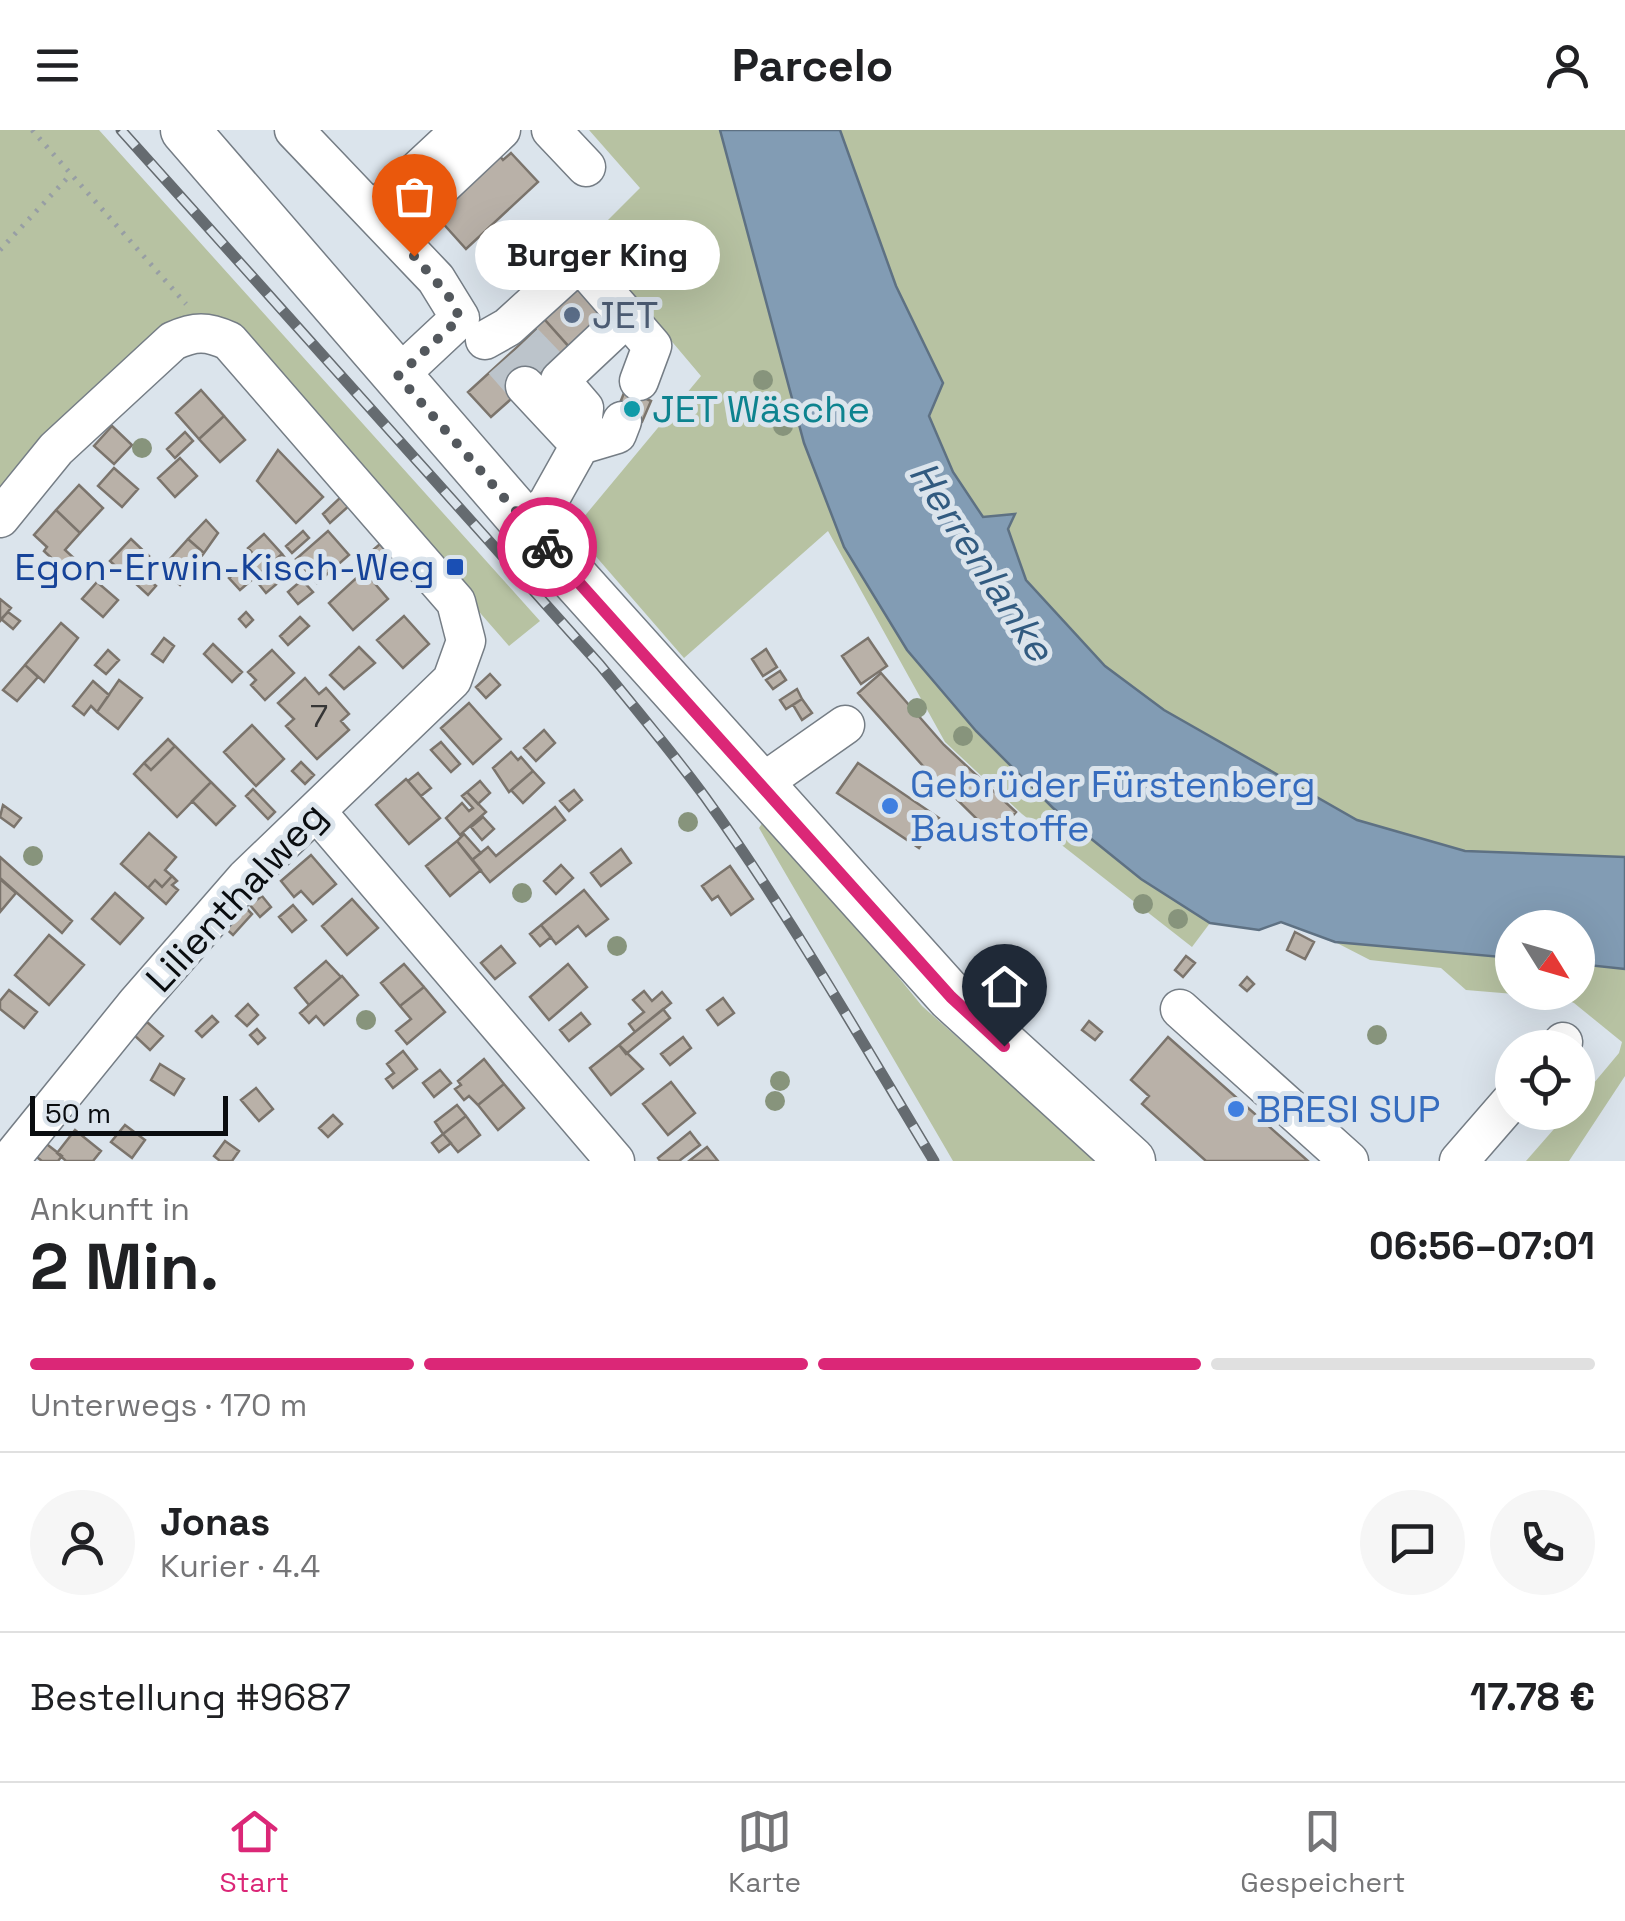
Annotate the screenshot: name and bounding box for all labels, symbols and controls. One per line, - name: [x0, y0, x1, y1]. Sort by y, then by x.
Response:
- text: Parcelo: [732, 37, 893, 94]
- icon: menu: [30, 38, 85, 93]
- icon: person: [1540, 38, 1595, 93]
- pin: [372, 154, 457, 257]
- icon: bag: [387, 169, 442, 224]
- callout: Burger King: [474, 221, 719, 291]
- text: Burger King: [507, 235, 688, 275]
- place label: JET: [592, 291, 658, 339]
- marker: JET: [561, 304, 583, 326]
- place label: JET Wäsche: [652, 385, 870, 433]
- marker: JET Wäsche: [621, 398, 643, 420]
- water label: Herrenlanke: [898, 451, 1066, 672]
- courier: [497, 497, 597, 597]
- icon: bike: [520, 520, 575, 575]
- place label: Egon-Erwin-Kisch-Weg: [14, 543, 435, 591]
- marker: Egon-Erwin-Kisch-Weg: [444, 556, 466, 578]
- house number: 7: [310, 696, 328, 736]
- place label: Gebrüder Fürstenberg Baustoffe: [910, 760, 1316, 852]
- street label: Lilienthalweg: [136, 792, 336, 1002]
- marker: Gebrüder Fürstenberg Baustoffe: [879, 795, 901, 817]
- north arrow: [1495, 910, 1595, 1010]
- map controls: [1495, 910, 1595, 1130]
- pin: [962, 944, 1047, 1047]
- icon: home: [977, 959, 1032, 1014]
- button: locate: [1495, 1030, 1595, 1130]
- place label: BRESI SUP: [1256, 1085, 1440, 1133]
- scale bar: [30, 1091, 228, 1136]
- text: 50 m: [45, 1095, 111, 1131]
- marker: BRESI SUP: [1225, 1098, 1247, 1120]
- text: Ankunft in: [30, 1189, 190, 1229]
- text: 06:56–07:01: [1369, 1222, 1595, 1270]
- text: 2 Min.: [30, 1225, 219, 1308]
- text: Unterwegs · 170 m: [30, 1385, 307, 1425]
- button: person: [30, 1490, 135, 1595]
- button: chat: [1360, 1490, 1465, 1595]
- button: phone: [1490, 1490, 1595, 1595]
- text: Jonas: [160, 1498, 270, 1546]
- text: Kurier · 4.4: [160, 1546, 320, 1586]
- text: Bestellung #9687: [30, 1673, 351, 1721]
- text: 17.78 €: [1470, 1673, 1595, 1721]
- tab: Start: [220, 1804, 289, 1900]
- tab: Karte: [728, 1804, 801, 1900]
- tab: Gespeichert: [1240, 1804, 1405, 1900]

